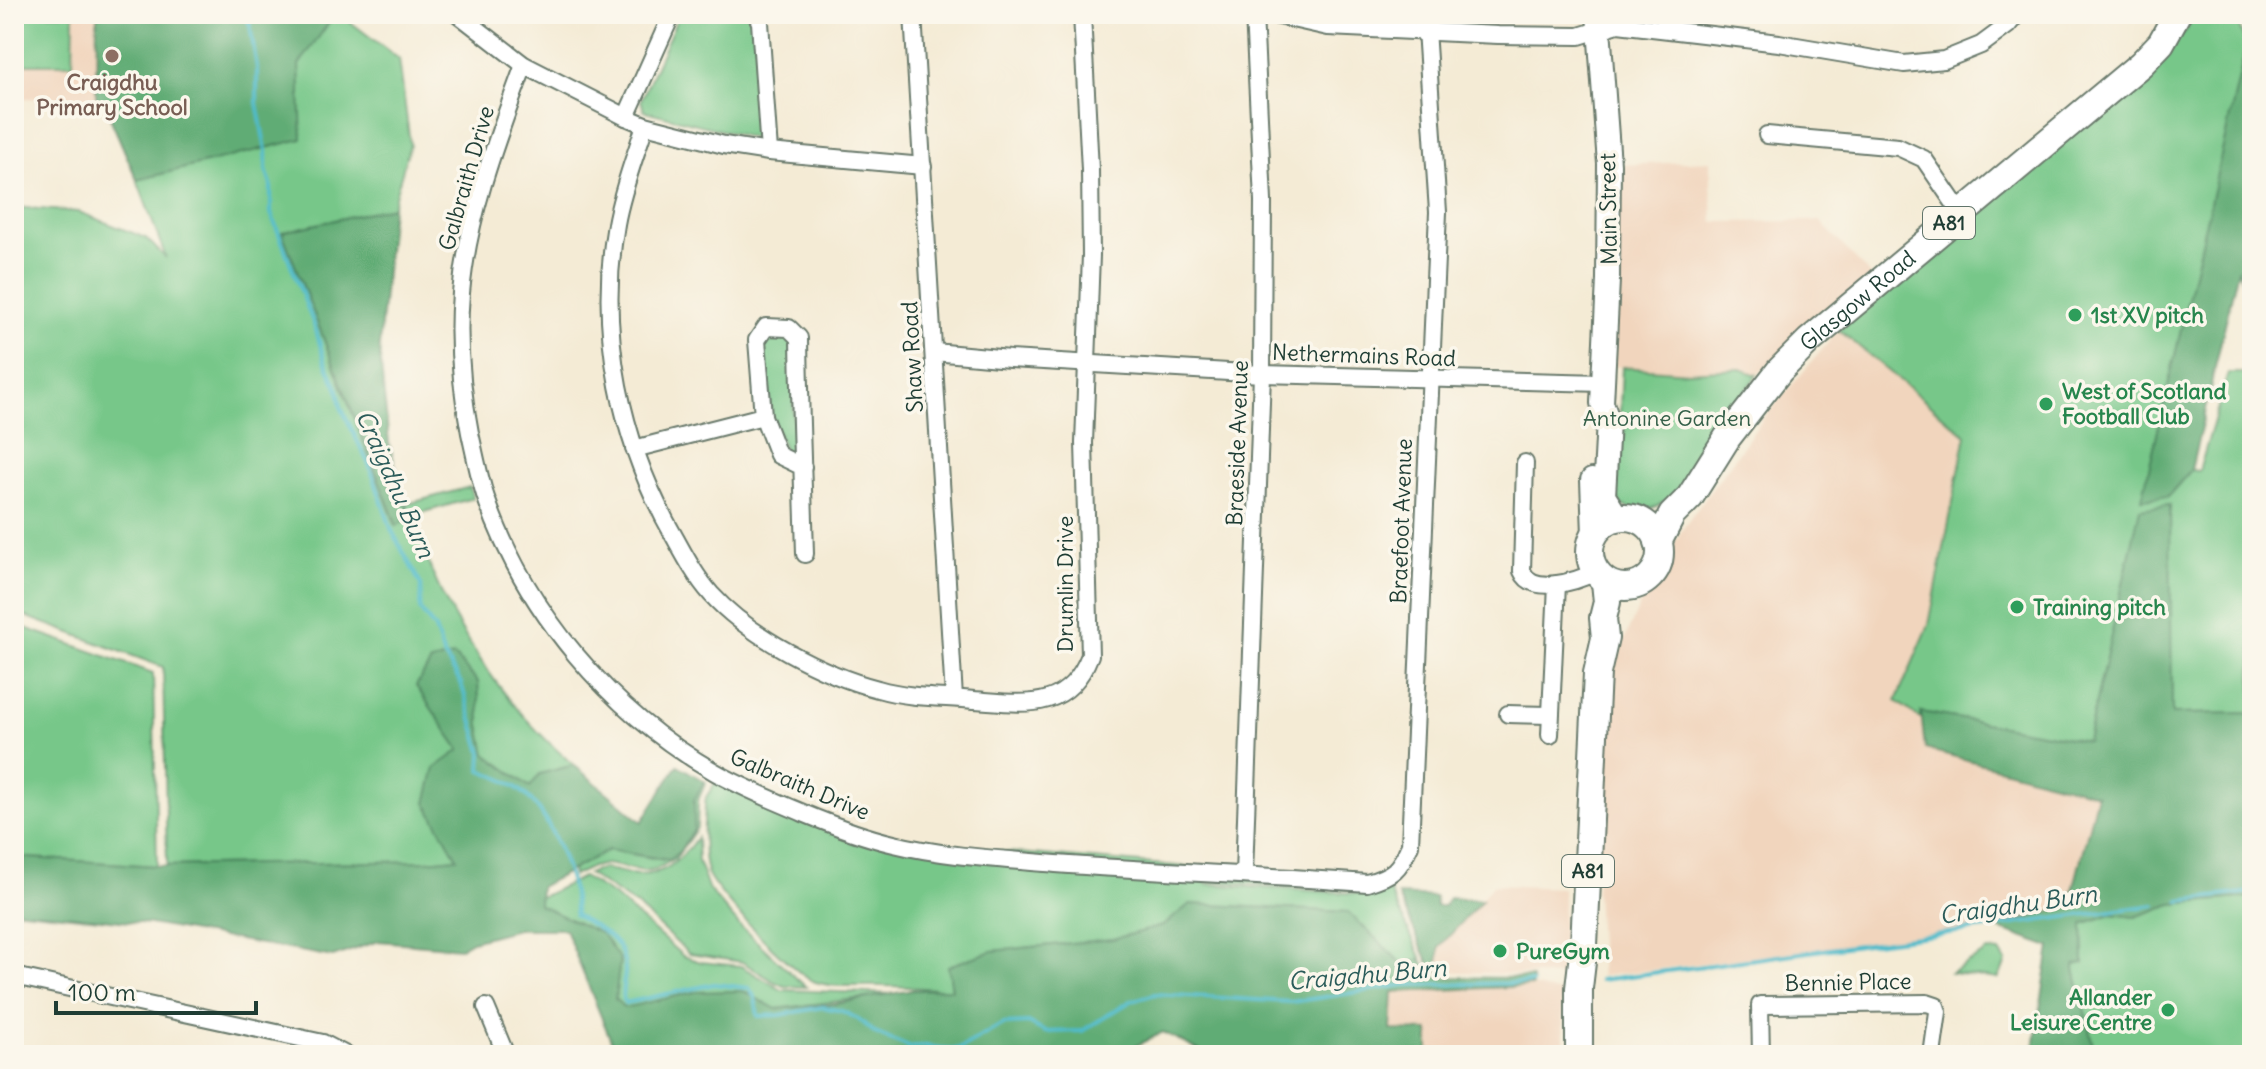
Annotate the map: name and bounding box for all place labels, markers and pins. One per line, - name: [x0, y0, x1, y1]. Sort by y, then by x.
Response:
- marker: Craigdhu Primary School: [103, 47, 121, 65]
- place label: Craigdhu Primary School: [36, 68, 188, 121]
- place label: 1st XV pitch: [2091, 301, 2204, 329]
- marker: 1st XV pitch: [2066, 306, 2084, 324]
- place label: West of Scotland Football Club: [2062, 377, 2226, 430]
- marker: West of Scotland Football Club: [2037, 395, 2055, 413]
- place label: Training pitch: [2033, 593, 2166, 621]
- marker: Training pitch: [2008, 598, 2026, 616]
- place label: PureGym: [1516, 937, 1610, 965]
- marker: PureGym: [1491, 942, 1509, 960]
- place label: Allander Leisure Centre: [2010, 983, 2153, 1036]
- marker: Allander Leisure Centre: [2159, 1001, 2177, 1019]

